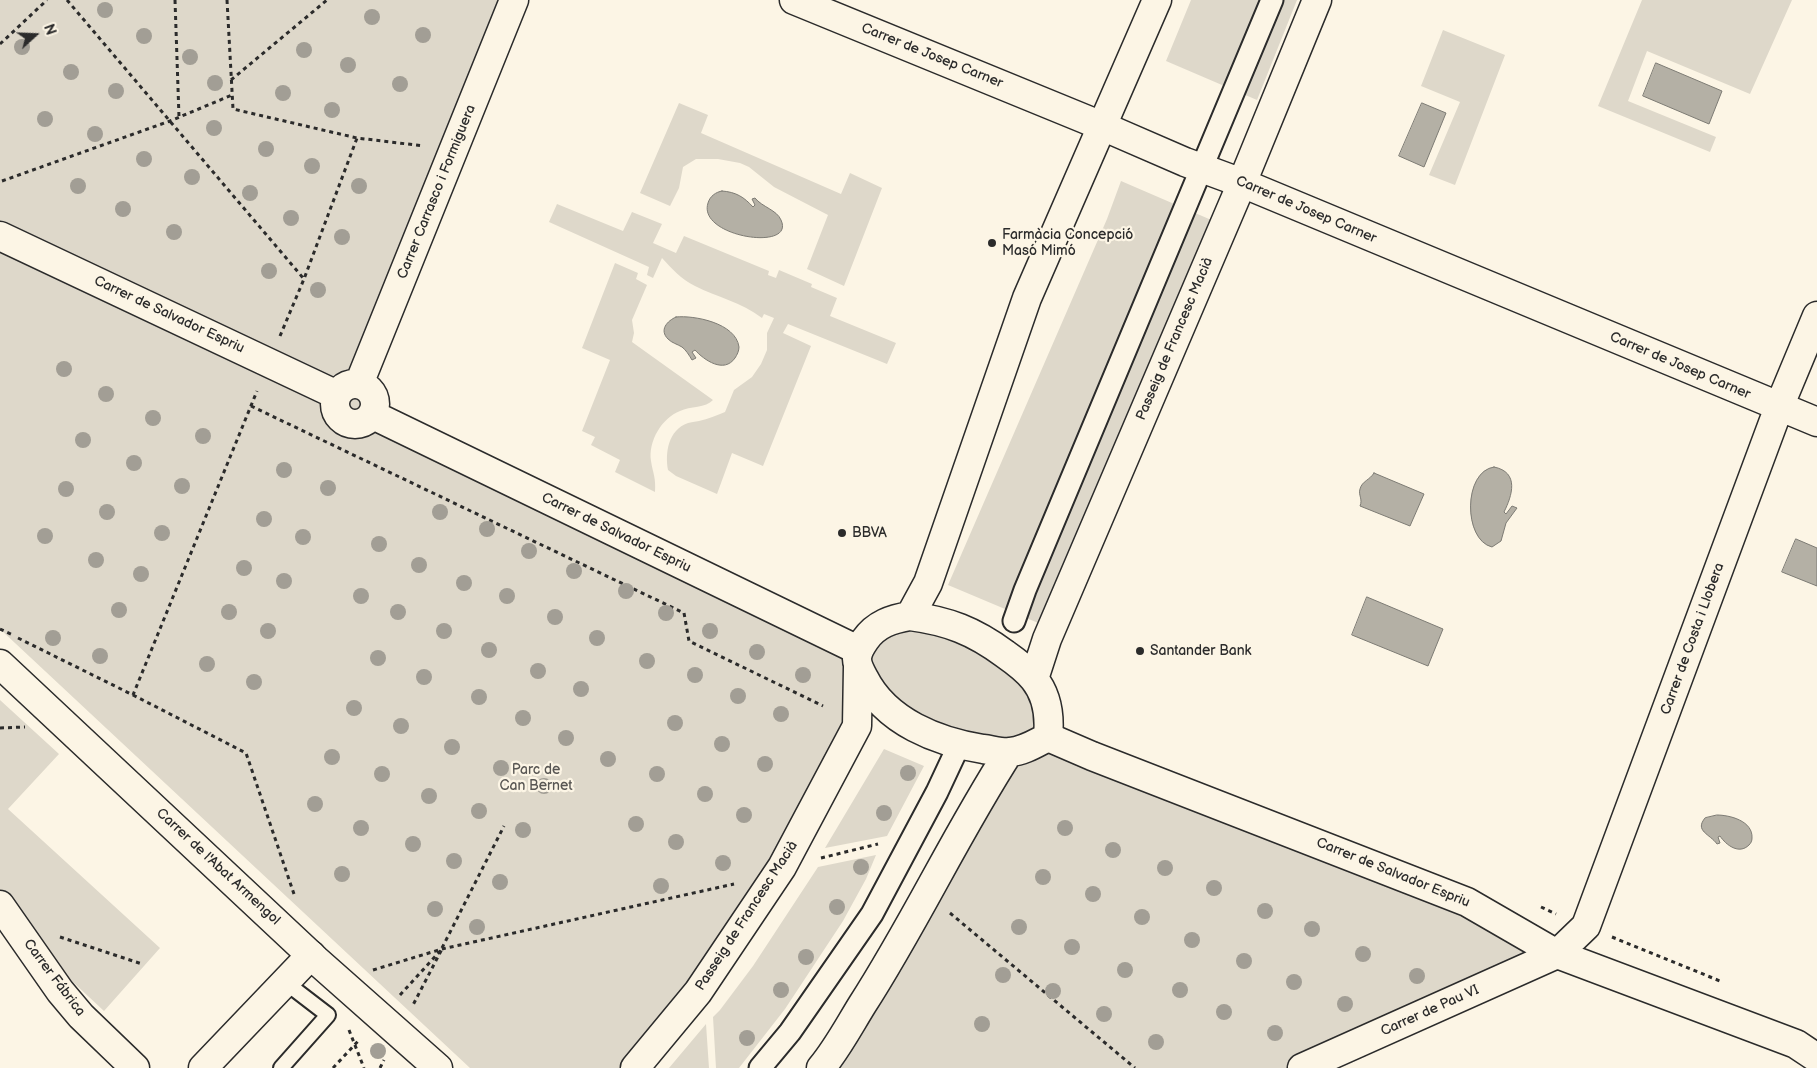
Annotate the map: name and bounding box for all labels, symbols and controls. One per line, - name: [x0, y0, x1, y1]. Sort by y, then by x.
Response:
- north arrow: [10, 10, 60, 60]
- street label: Carrer de Josep Carner: [859, 20, 1005, 92]
- text: N: [40, 22, 59, 38]
- street label: Carrer Carrasco i Formiguera: [394, 102, 480, 282]
- street label: Carrer de Josep Carner: [1233, 173, 1379, 247]
- place label: Farmàcia Concepció Masó Mimó: [1002, 227, 1133, 260]
- marker: Farmàcia Concepció Masó Mimó: [986, 237, 998, 249]
- street label: Passeig de Francesc Macià: [1133, 255, 1217, 423]
- street label: Carrer de Salvador Espriu: [91, 273, 247, 357]
- street label: Carrer de Josep Carner: [1607, 329, 1753, 403]
- street label: Carrer de Salvador Espriu: [539, 489, 693, 577]
- place label: BBVA: [852, 525, 887, 541]
- marker: BBVA: [836, 527, 848, 539]
- street label: Carrer de Costa i Llobera: [1658, 561, 1728, 717]
- place label: Santander Bank: [1150, 643, 1251, 659]
- marker: Santander Bank: [1134, 645, 1146, 657]
- park label: Parc de Can Bernet: [500, 762, 572, 794]
- street label: Carrer de l'Abat Armengol: [153, 805, 283, 929]
- street label: Carrer de Salvador Espriu: [1314, 834, 1472, 912]
- street label: Passeig de Francesc Macià: [692, 838, 802, 994]
- street label: Carrer Fábrica: [20, 936, 88, 1020]
- street label: Carrer de Pau VI: [1378, 982, 1482, 1040]

